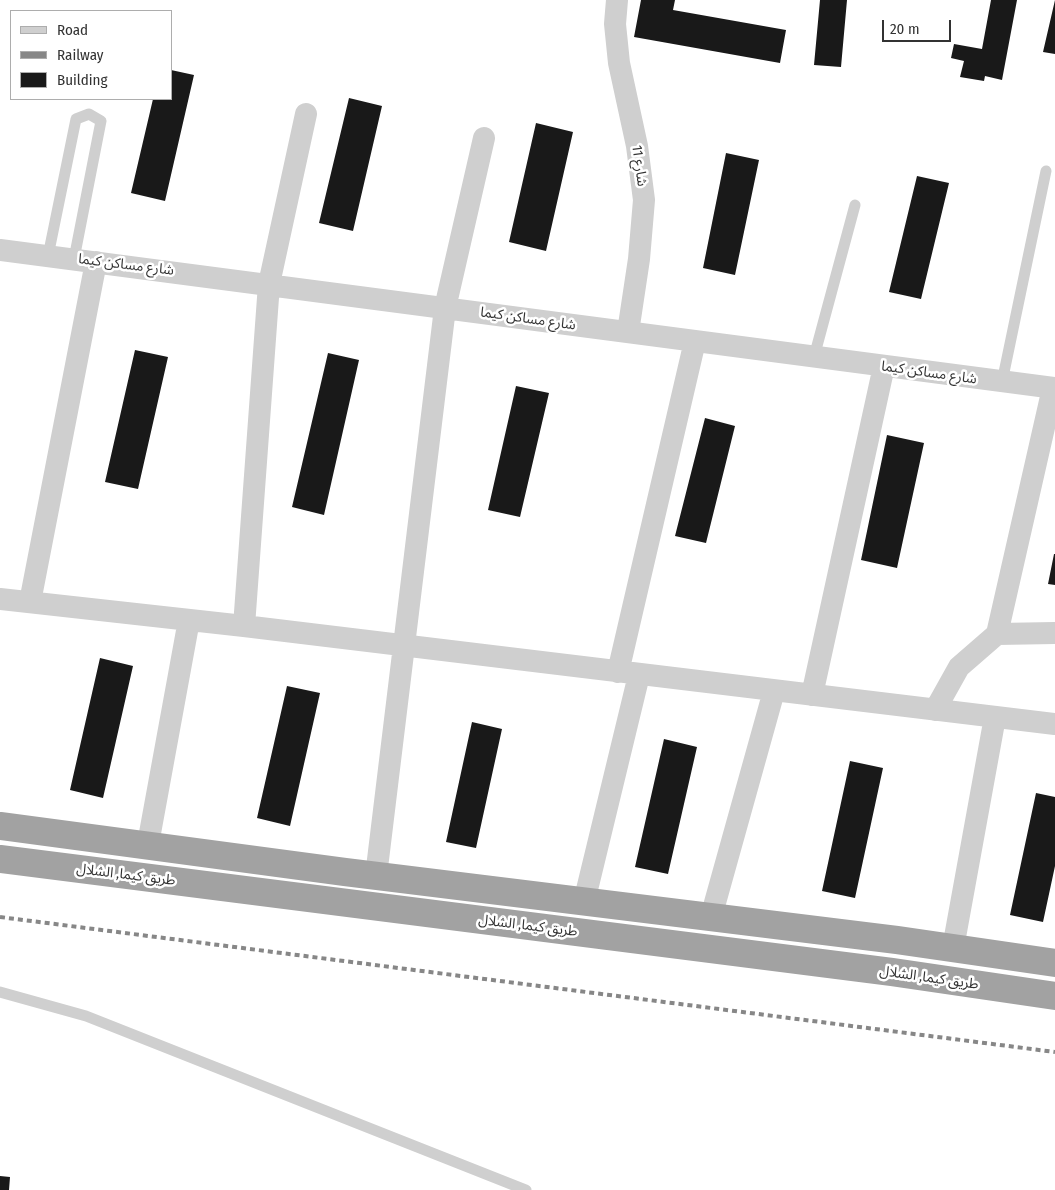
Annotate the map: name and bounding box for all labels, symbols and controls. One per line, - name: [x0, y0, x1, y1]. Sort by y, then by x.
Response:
- legend: [10, 10, 172, 100]
- scale bar: [885, 10, 954, 42]
- text: 20 m: [890, 20, 920, 38]
- text: Road: [57, 21, 88, 39]
- text: Railway: [57, 46, 104, 64]
- text: Building: [57, 71, 108, 89]
- street label: شارع 11: [628, 144, 650, 188]
- street label: شارع مساكن كيما: [77, 251, 175, 279]
- street label: شارع مساكن كيما: [479, 304, 577, 334]
- street label: شارع مساكن كيما: [880, 358, 978, 388]
- street label: طريق كيما, الشلال: [75, 861, 177, 889]
- street label: طريق كيما, الشلال: [477, 912, 579, 940]
- street label: طريق كيما, الشلال: [878, 963, 980, 993]

